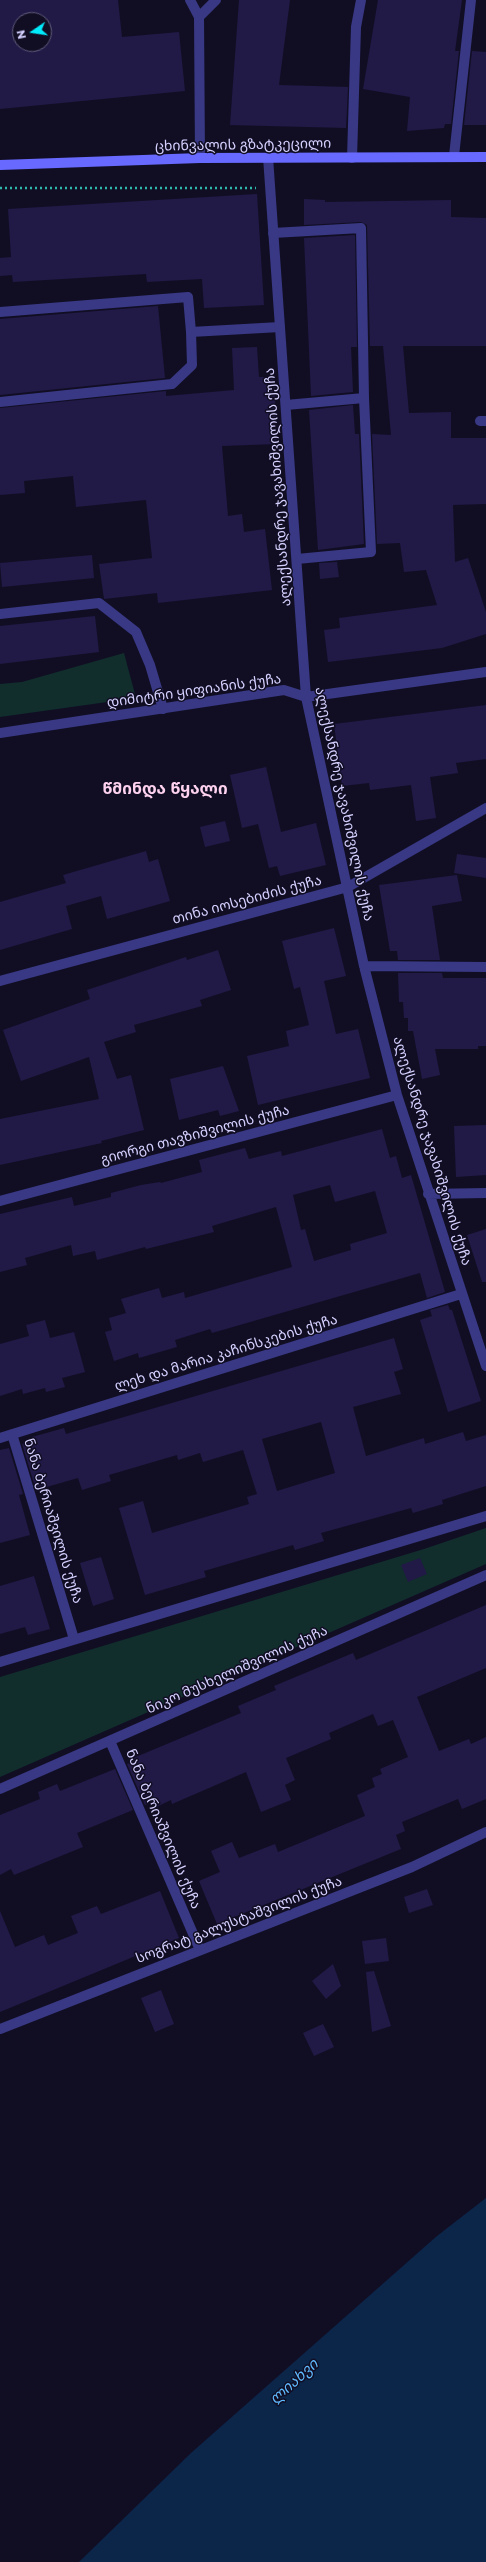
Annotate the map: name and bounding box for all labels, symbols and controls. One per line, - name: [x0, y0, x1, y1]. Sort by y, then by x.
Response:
- north arrow: [12, 12, 52, 52]
- text: N: [13, 29, 29, 40]
- street label: ცხინვალის გზატკეცილი: [155, 135, 331, 155]
- street label: ალექსანდრე ჯავახიშვილის ქუჩა: [261, 367, 295, 607]
- street label: დიმიტრი ყიფიანის ქუჩა: [106, 670, 282, 712]
- street label: ალექსანდრე ჯავახიშვილის ქუჩა: [311, 685, 377, 923]
- district label: წმინდა წყალი: [102, 779, 228, 799]
- street label: თინა იოსებიძის ქუჩა: [171, 872, 323, 928]
- street label: ალექსანდრე ჯავახიშვილის ქუჩა: [389, 1034, 475, 1268]
- street label: გიორგი თავზიშვილის ქუჩა: [99, 1102, 291, 1168]
- street label: ლეხ და მარია კაჩინსკების ქუჩა: [113, 1311, 339, 1395]
- street label: ნანა ბერიაშვილის ქუჩა: [20, 1436, 86, 1606]
- street label: ნიკო მუსხელიშვილის ქუჩა: [144, 1622, 330, 1718]
- street label: ნანა ბერიაშვილის ქუჩა: [122, 1747, 204, 1911]
- street label: სოგრატ გალუსტაშვილის ქუჩა: [134, 1873, 344, 1967]
- water label: ლიახვი: [266, 2355, 322, 2409]

